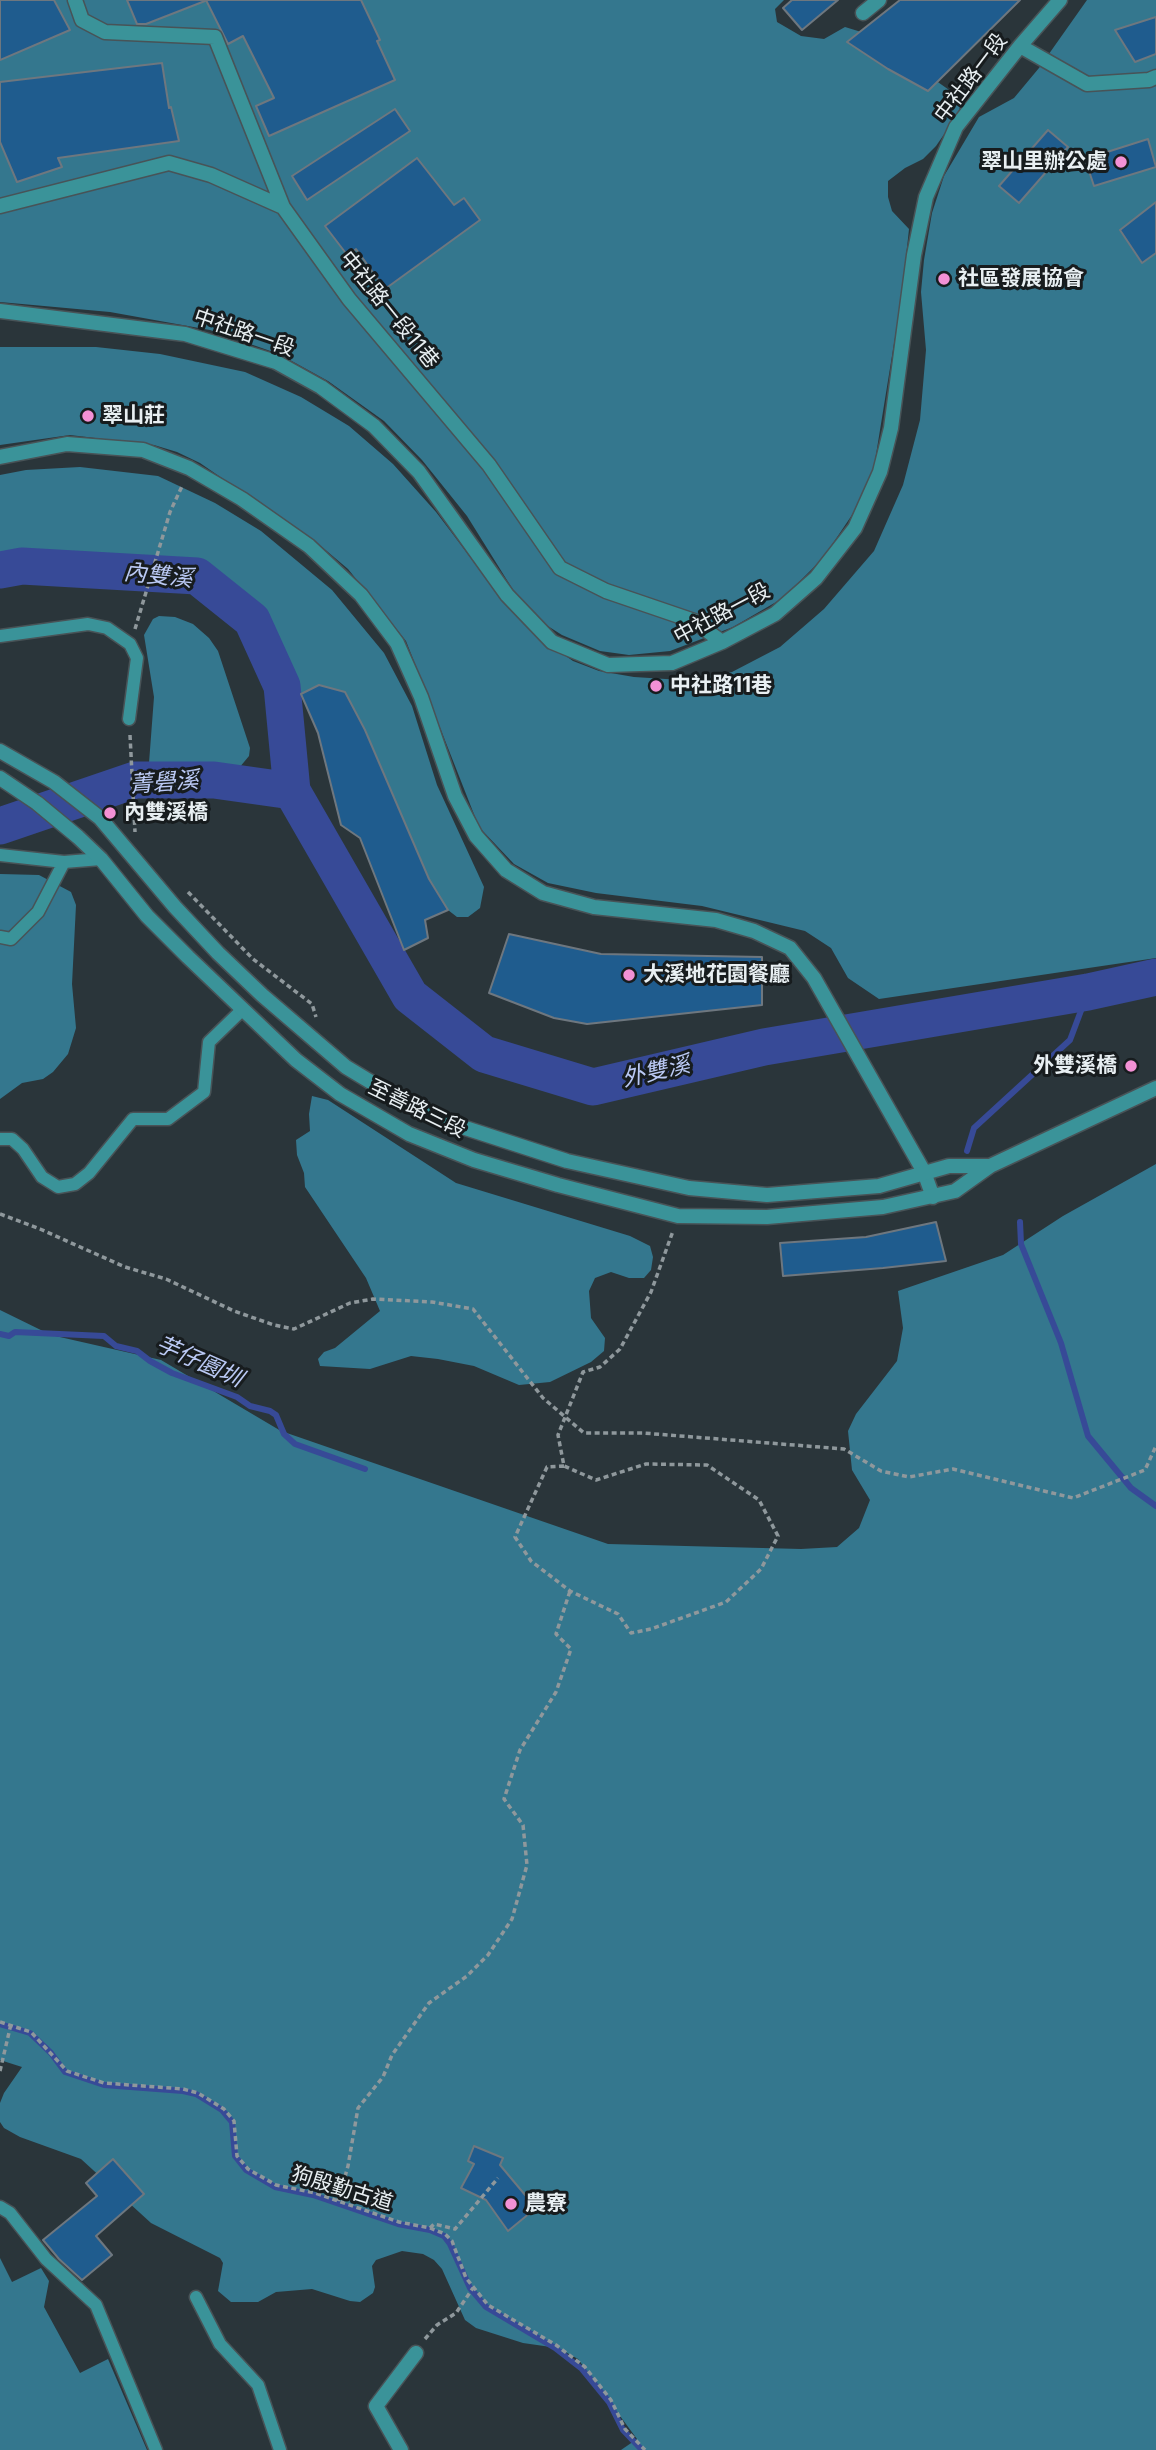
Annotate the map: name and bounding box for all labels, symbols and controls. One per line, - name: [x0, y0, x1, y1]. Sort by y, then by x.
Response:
- street label: 中社路一段: [929, 28, 1013, 128]
- place label: 翠山里辦公處: [981, 149, 1107, 175]
- marker: 翠山里辦公處: [1113, 154, 1129, 170]
- street label: 中社路一段11巷: [334, 246, 444, 374]
- place label: 社區發展協會: [958, 266, 1084, 292]
- marker: 社區發展協會: [936, 271, 952, 287]
- street label: 中社路一段: [190, 304, 298, 362]
- place label: 翠山莊: [102, 403, 165, 429]
- marker: 翠山莊: [80, 408, 96, 424]
- water label: 內雙溪: [122, 559, 194, 593]
- street label: 中社路一段: [670, 578, 774, 650]
- place label: 中社路11巷: [670, 673, 772, 699]
- marker: 中社路11巷: [648, 678, 664, 694]
- water label: 菁礐溪: [129, 767, 199, 799]
- place label: 內雙溪橋: [124, 800, 208, 826]
- marker: 內雙溪橋: [102, 805, 118, 821]
- place label: 大溪地花園餐廳: [643, 962, 790, 988]
- marker: 大溪地花園餐廳: [621, 967, 637, 983]
- water label: 外雙溪: [619, 1051, 693, 1093]
- place label: 外雙溪橋: [1033, 1053, 1117, 1079]
- marker: 外雙溪橋: [1123, 1058, 1139, 1074]
- street label: 至善路三段: [364, 1075, 470, 1143]
- water label: 芋仔園圳: [151, 1331, 247, 1393]
- street label: 狗殷勤古道: [288, 2162, 396, 2216]
- place label: 農寮: [525, 2191, 567, 2217]
- marker: 農寮: [503, 2196, 519, 2212]

